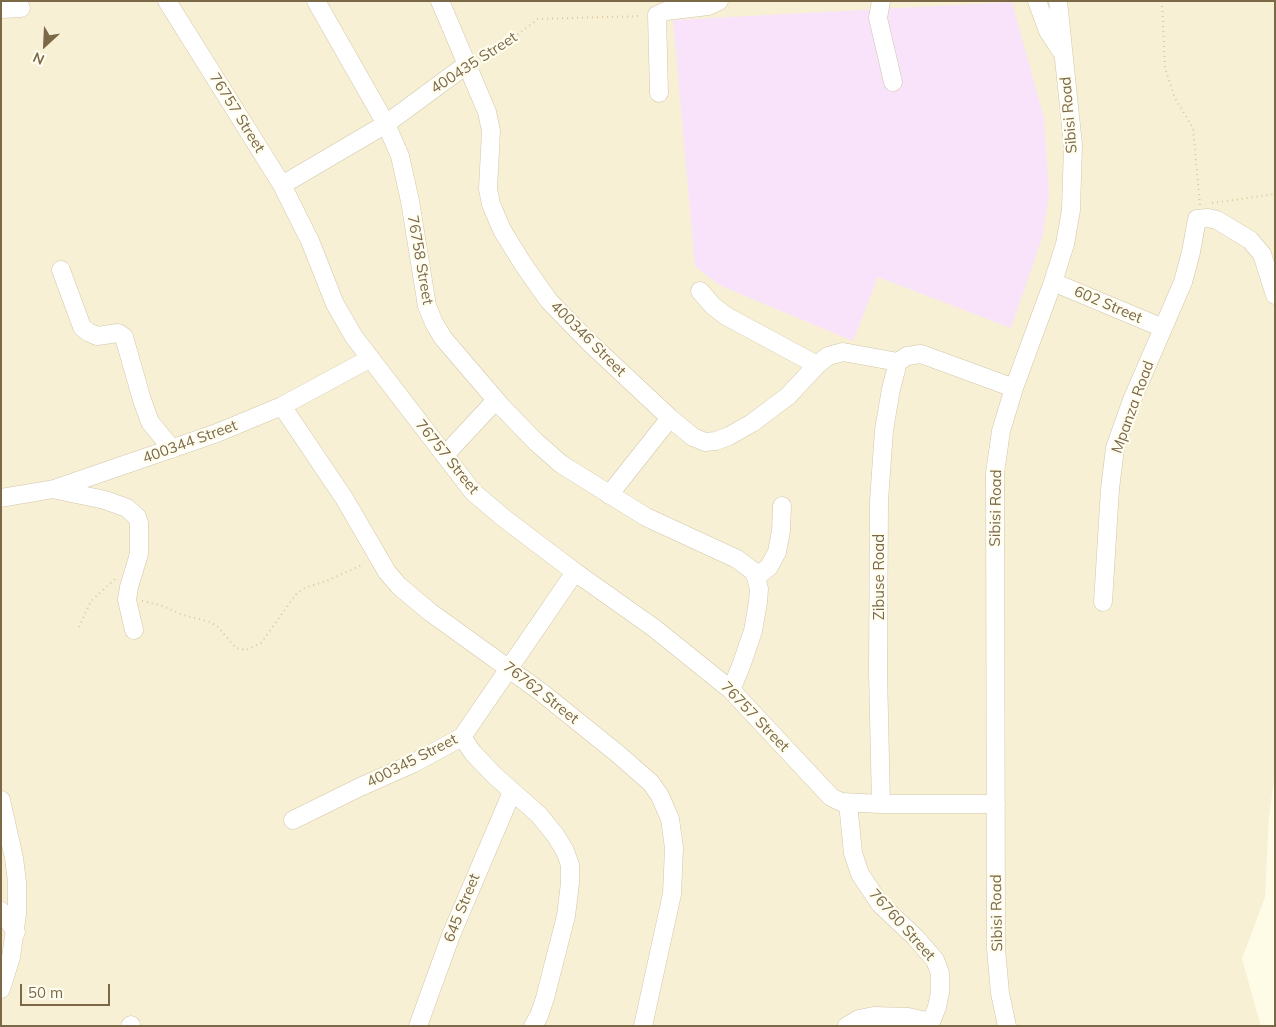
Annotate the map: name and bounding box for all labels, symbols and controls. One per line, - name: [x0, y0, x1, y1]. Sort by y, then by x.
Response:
- north arrow: [20, 20, 70, 70]
- street label: 400435 Street: [427, 28, 521, 98]
- text: N: [30, 48, 47, 69]
- street label: 76757 Street: [205, 70, 269, 156]
- street label: Sibisi Road: [1057, 76, 1081, 154]
- street label: 76758 Street: [403, 214, 437, 306]
- street label: 602 Street: [1071, 283, 1145, 327]
- street label: 400346 Street: [546, 297, 630, 381]
- street label: Mpanza Road: [1108, 358, 1158, 456]
- street label: 76757 Street: [412, 416, 482, 498]
- street label: 400344 Street: [140, 417, 240, 467]
- street label: Sibisi Road: [986, 469, 1006, 547]
- street label: Zibuse Road: [870, 534, 888, 620]
- street label: 76762 Street: [500, 658, 582, 728]
- street label: 76757 Street: [717, 678, 793, 756]
- street label: 400345 Street: [364, 730, 460, 792]
- street label: 645 Street: [440, 871, 484, 945]
- street label: Sibisi Road: [987, 874, 1007, 952]
- street label: 76760 Street: [865, 885, 939, 965]
- scale bar: [22, 974, 112, 1006]
- text: 50 m: [28, 983, 63, 1002]

